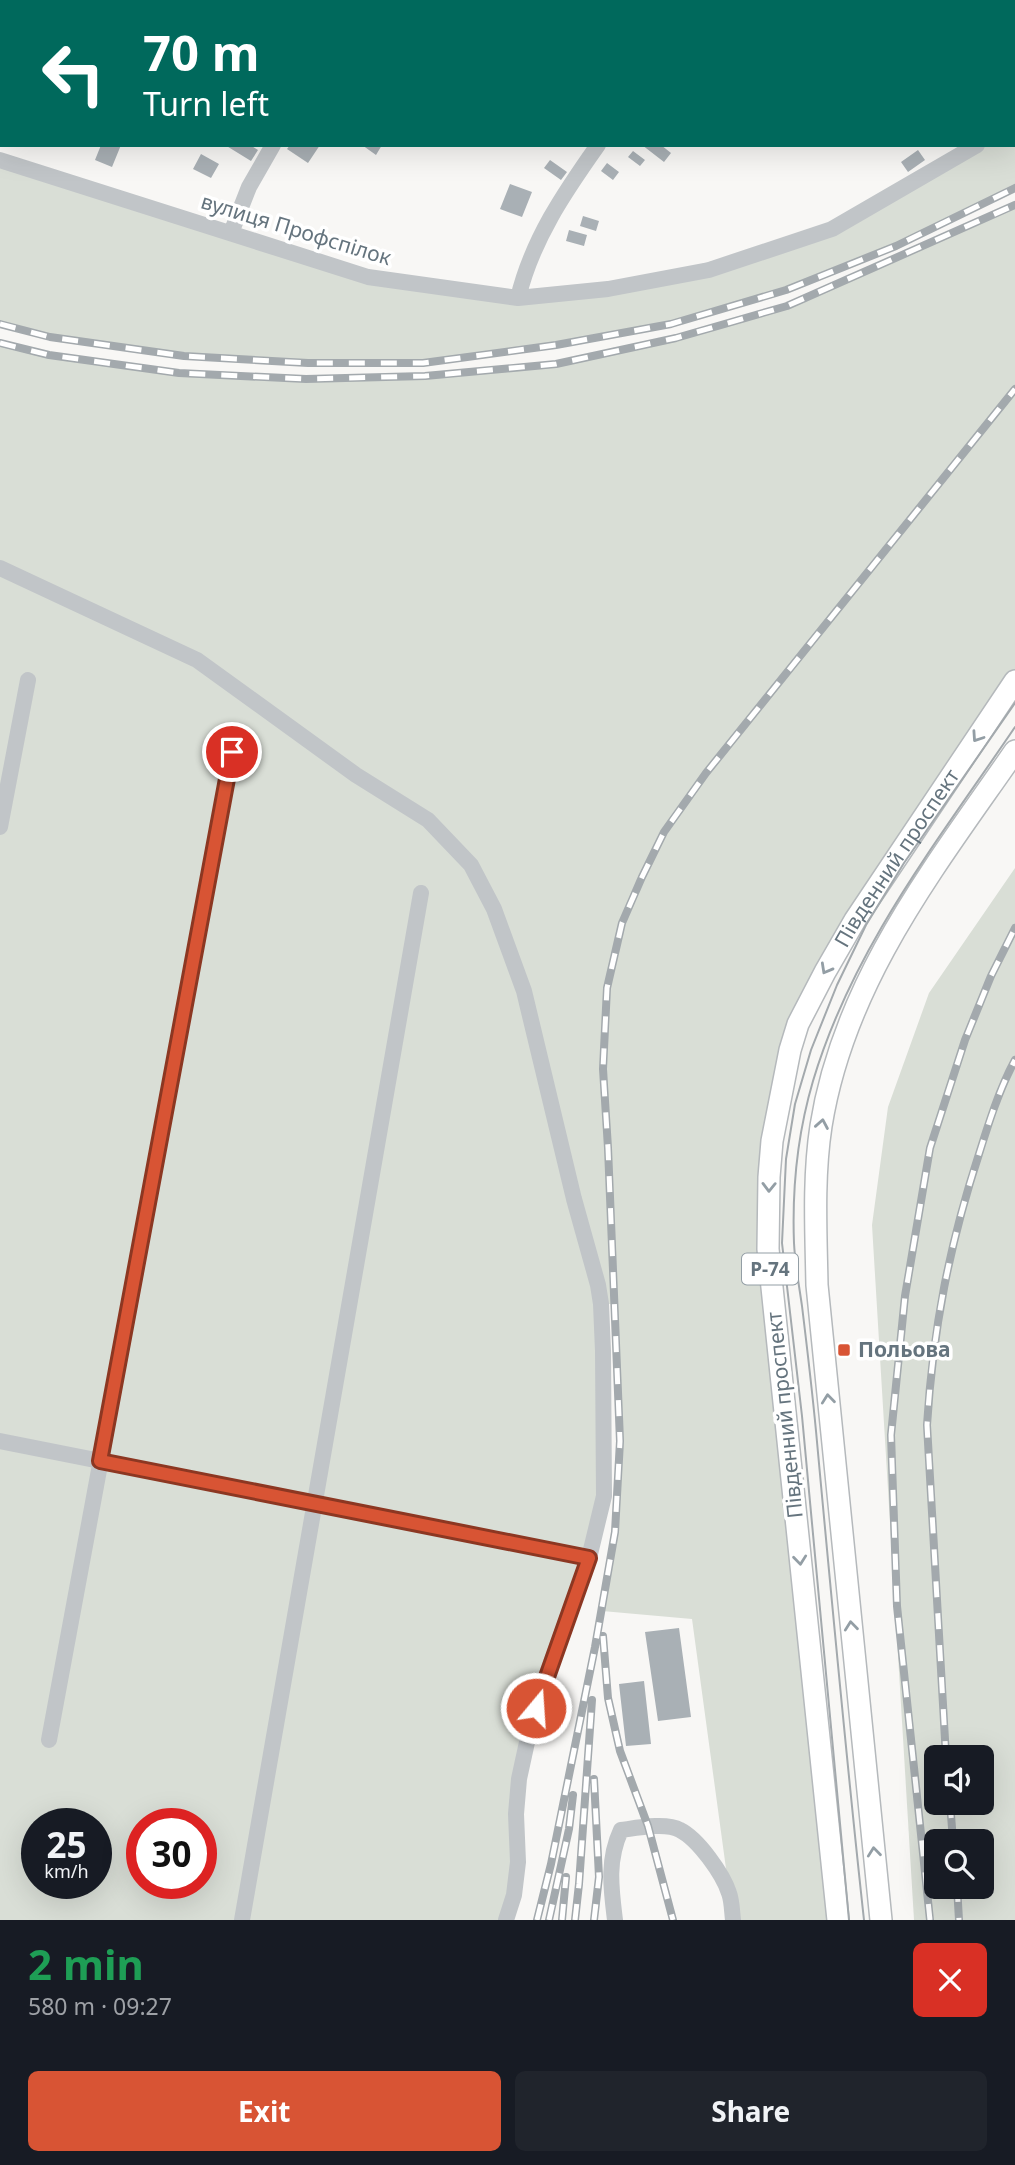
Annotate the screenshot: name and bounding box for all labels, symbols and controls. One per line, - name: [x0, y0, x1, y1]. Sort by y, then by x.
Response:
- text: 70 m: [143, 19, 260, 85]
- icon: left: [28, 28, 119, 119]
- text: Turn left: [143, 82, 269, 125]
- street label: вулиця Профспілок: [198, 187, 395, 271]
- pin: [202, 722, 262, 782]
- one-way arrow: [972, 730, 985, 743]
- icon: arrive: [213, 733, 251, 771]
- street label: Південний проспект: [827, 763, 965, 952]
- one-way arrow: [821, 962, 835, 974]
- one-way arrow: [814, 1118, 829, 1130]
- one-way arrow: [761, 1182, 777, 1192]
- road number: Р-74: [742, 1254, 798, 1284]
- street label: Південний проспект: [759, 1310, 809, 1520]
- place label: Польова: [858, 1335, 951, 1363]
- marker: Польова: [836, 1342, 852, 1358]
- one-way arrow: [820, 1394, 835, 1405]
- one-way arrow: [792, 1554, 807, 1565]
- one-way arrow: [844, 1620, 859, 1631]
- position arrow: [499, 1671, 573, 1745]
- map controls: [924, 1745, 994, 1899]
- button: sound: [924, 1745, 994, 1815]
- speed limit sign: 30: [126, 1808, 217, 1899]
- text: 25: [46, 1821, 87, 1868]
- button: search: [924, 1829, 994, 1899]
- one-way arrow: [867, 1846, 882, 1857]
- text: km/h: [44, 1859, 89, 1883]
- text: 2 min: [28, 1935, 144, 1992]
- button: close: [913, 1943, 987, 2017]
- text: 580 m · 09:27: [28, 1990, 172, 2022]
- button: Exit: [28, 2071, 501, 2151]
- button: Share: [515, 2071, 987, 2151]

